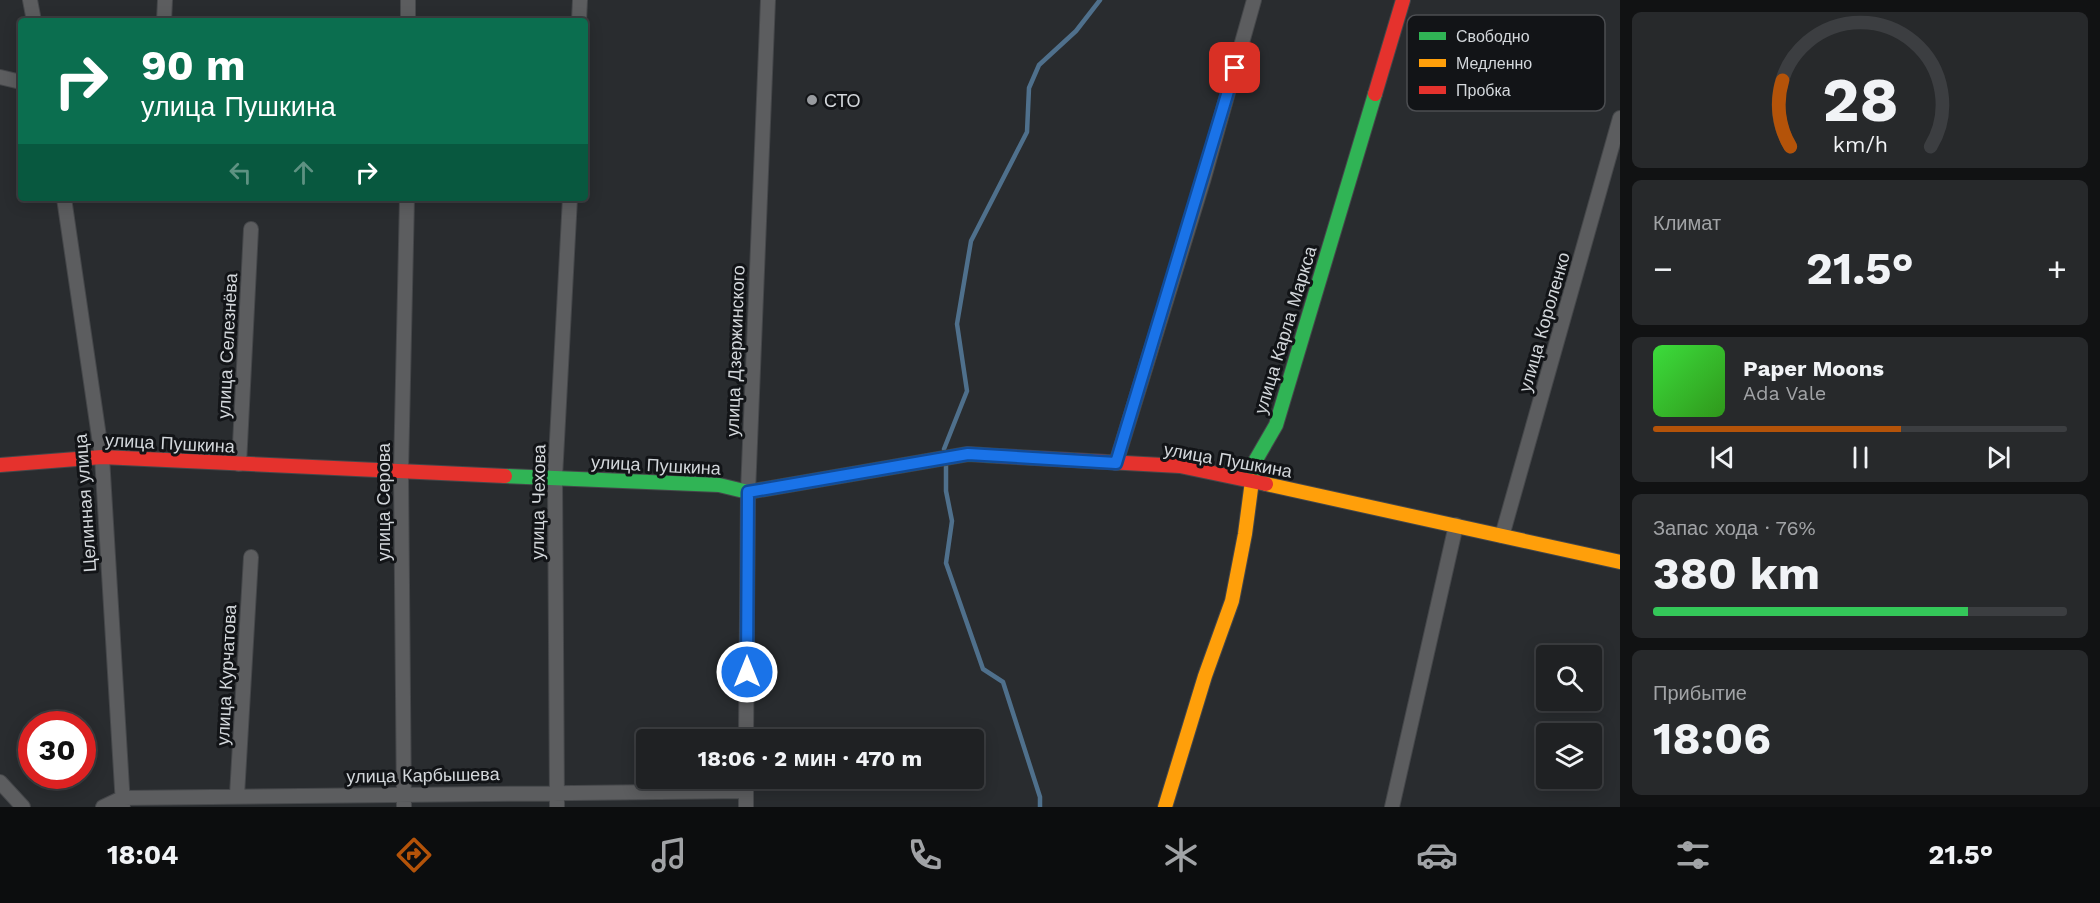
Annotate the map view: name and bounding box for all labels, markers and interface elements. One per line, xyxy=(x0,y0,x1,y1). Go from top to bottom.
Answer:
legend xyxy=(1407,15,1605,111)
text: Свободно xyxy=(1456,27,1530,46)
text: 90 m xyxy=(141,41,245,90)
icon: right xyxy=(42,42,120,120)
pin xyxy=(1209,42,1260,93)
icon: arrive xyxy=(1218,51,1251,84)
text: Медленно xyxy=(1456,54,1532,73)
text: 28 xyxy=(1822,63,1898,136)
text: Пробка xyxy=(1456,81,1511,100)
place label: СТО xyxy=(824,90,861,111)
text: улица Пушкина xyxy=(141,91,336,123)
marker: СТО xyxy=(805,93,819,107)
text: km/h xyxy=(1832,132,1888,157)
icon: left xyxy=(224,156,257,189)
icon: ahead xyxy=(287,156,320,189)
icon: right xyxy=(350,156,383,189)
text: Климат xyxy=(1653,211,1721,235)
text: 21.5° xyxy=(1806,242,1914,295)
street label: улица Карла Маркса xyxy=(1249,243,1321,417)
text: − xyxy=(1653,249,1673,288)
text: + xyxy=(2047,249,2067,288)
street label: улица Короленко xyxy=(1514,250,1574,394)
street label: улица Дзержинского xyxy=(722,265,748,437)
street label: улица Селезнёва xyxy=(213,272,241,419)
text: Paper Moons xyxy=(1743,356,1884,381)
text: Ada Vale xyxy=(1743,381,1826,405)
street label: улица Пушкина xyxy=(105,429,236,457)
street label: Целинная улица xyxy=(70,432,100,573)
street label: улица Пушкина xyxy=(1162,438,1295,482)
icon: previous xyxy=(1706,441,1739,474)
icon: pause xyxy=(1844,441,1877,474)
icon: next xyxy=(1982,441,2015,474)
street label: улица Серова xyxy=(373,442,394,561)
street label: улица Чехова xyxy=(526,443,550,560)
street label: улица Пушкина xyxy=(591,451,722,479)
text: Запас хода · 76% xyxy=(1653,516,1816,540)
text: 380 km xyxy=(1653,547,1820,600)
street label: улица Курчатова xyxy=(212,603,240,746)
position arrow xyxy=(715,640,779,704)
map controls xyxy=(1536,645,1602,789)
button: search xyxy=(1536,645,1602,711)
text: Прибытие xyxy=(1653,681,1747,705)
speed limit sign: 30 xyxy=(18,711,96,789)
text: 18:06 xyxy=(1653,712,1771,765)
button: layers xyxy=(1536,723,1602,789)
text: 18:06 · 2 мин · 470 m xyxy=(698,746,922,771)
street label: улица Карбышева xyxy=(346,763,501,787)
icon: directions xyxy=(393,834,435,876)
icon: music xyxy=(648,834,690,876)
icon: phone xyxy=(904,834,946,876)
icon: climate xyxy=(1160,834,1202,876)
icon: car xyxy=(1416,834,1458,876)
icon: filters xyxy=(1672,834,1714,876)
text: 18:04 xyxy=(107,839,179,871)
text: 21.5° xyxy=(1928,839,1993,871)

